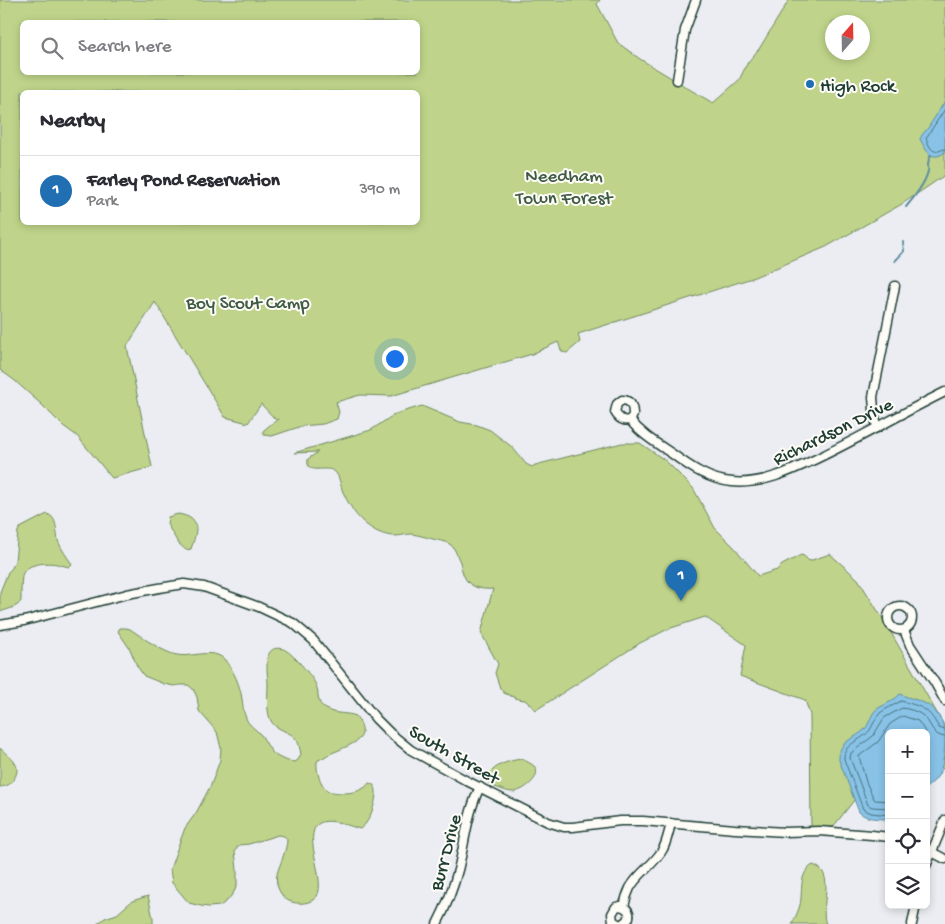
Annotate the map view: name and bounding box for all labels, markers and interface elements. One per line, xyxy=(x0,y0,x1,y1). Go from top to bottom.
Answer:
north arrow xyxy=(825,15,870,60)
search box xyxy=(20,20,420,75)
icon: search xyxy=(38,34,66,62)
text: Search here xyxy=(78,36,172,59)
place label: High Rock xyxy=(820,76,897,99)
marker: High Rock xyxy=(804,78,816,90)
text: Nearby xyxy=(40,110,105,135)
park label: Needham Town Forest xyxy=(515,166,614,211)
text: Farley Pond Reservation xyxy=(87,170,280,193)
text: 1 xyxy=(53,181,59,200)
text: 390 m xyxy=(359,181,400,200)
text: Park xyxy=(87,193,118,212)
park label: Boy Scout Camp xyxy=(185,293,310,316)
your location xyxy=(382,346,408,372)
street label: Richardson Drive xyxy=(770,394,898,472)
pin: 1 xyxy=(665,560,697,601)
street label: South Street xyxy=(404,721,505,792)
map controls xyxy=(885,729,930,909)
button: + xyxy=(885,729,930,774)
button: − xyxy=(885,774,930,819)
street label: Burr Drive xyxy=(426,812,469,895)
button: locate xyxy=(885,819,930,864)
button: layers xyxy=(885,864,930,909)

